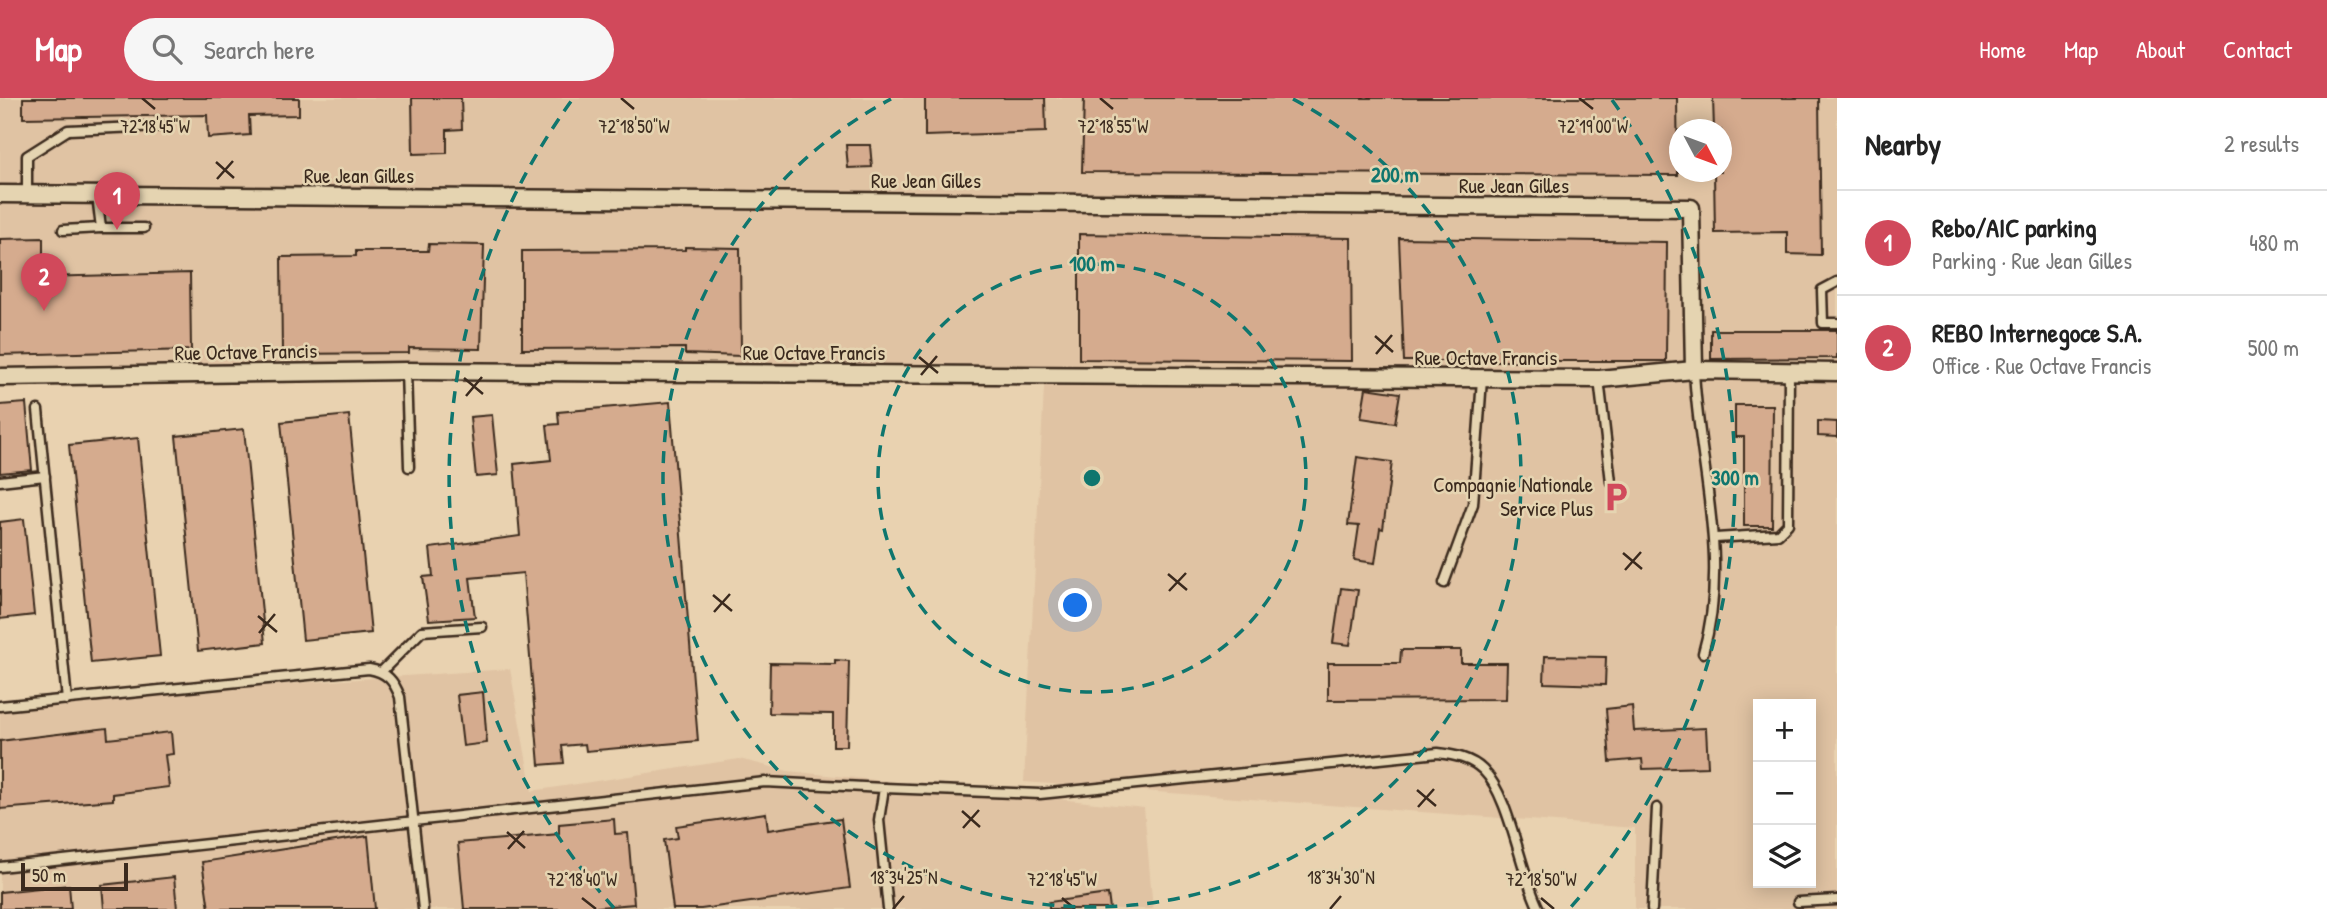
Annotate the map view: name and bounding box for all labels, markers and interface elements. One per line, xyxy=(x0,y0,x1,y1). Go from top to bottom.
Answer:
search box xyxy=(124,18,614,81)
text: Map xyxy=(35,27,82,71)
icon: search xyxy=(148,30,186,68)
text: Search here xyxy=(204,32,315,67)
text: Home xyxy=(1979,33,2026,65)
text: Map xyxy=(2064,33,2098,65)
text: About xyxy=(2136,33,2185,65)
text: Contact xyxy=(2223,33,2292,65)
text: 72°18'45"W xyxy=(120,114,190,139)
text: 72°18'50"W xyxy=(598,114,670,139)
text: 72°18'55"W xyxy=(1078,114,1148,139)
text: 72°19'00"W xyxy=(1558,114,1628,139)
north arrow xyxy=(1669,119,1732,182)
text: Nearby xyxy=(1865,124,1941,164)
text: 2 results xyxy=(2224,128,2299,159)
text: 200 m xyxy=(1371,160,1419,189)
street label: Rue Jean Gilles xyxy=(304,161,414,190)
street label: Rue Jean Gilles xyxy=(871,166,981,195)
street label: Rue Jean Gilles xyxy=(1459,171,1569,200)
pin: 1 xyxy=(94,172,140,230)
text: Rebo/AIC parking xyxy=(1932,210,2097,245)
text: 1 xyxy=(1884,227,1892,258)
text: 480 m xyxy=(2249,227,2299,258)
text: Parking · Rue Jean Gilles xyxy=(1932,245,2132,276)
text: 100 m xyxy=(1069,249,1115,278)
pin: 2 xyxy=(21,253,67,311)
text: REBO Internegoce S.A. xyxy=(1932,315,2142,350)
text: 2 xyxy=(1883,332,1893,363)
text: 500 m xyxy=(2248,332,2299,363)
street label: Rue Octave Francis xyxy=(174,336,318,367)
street label: Rue Octave Francis xyxy=(743,338,885,367)
street label: Rue Octave Francis xyxy=(1415,343,1557,372)
text: Office · Rue Octave Francis xyxy=(1932,350,2151,381)
text: 300 m xyxy=(1711,463,1759,492)
centre of rings xyxy=(1080,466,1104,490)
place label: Compagnie Nationale Service Plus xyxy=(1433,470,1593,523)
parking icon: Compagnie Nationale Service Plus xyxy=(1599,480,1633,514)
your location xyxy=(1058,588,1092,622)
map controls xyxy=(1753,699,1816,888)
button: + xyxy=(1753,699,1816,762)
button: − xyxy=(1753,762,1816,825)
button: layers xyxy=(1753,825,1816,888)
scale bar xyxy=(21,860,128,892)
text: 50 m xyxy=(32,862,66,888)
text: 18°34'25"N xyxy=(870,865,938,890)
text: 18°34'30"N xyxy=(1307,865,1375,890)
text: 72°18'40"W xyxy=(547,867,617,892)
text: 72°18'45"W xyxy=(1027,867,1097,892)
text: 72°18'50"W xyxy=(1505,867,1577,892)

